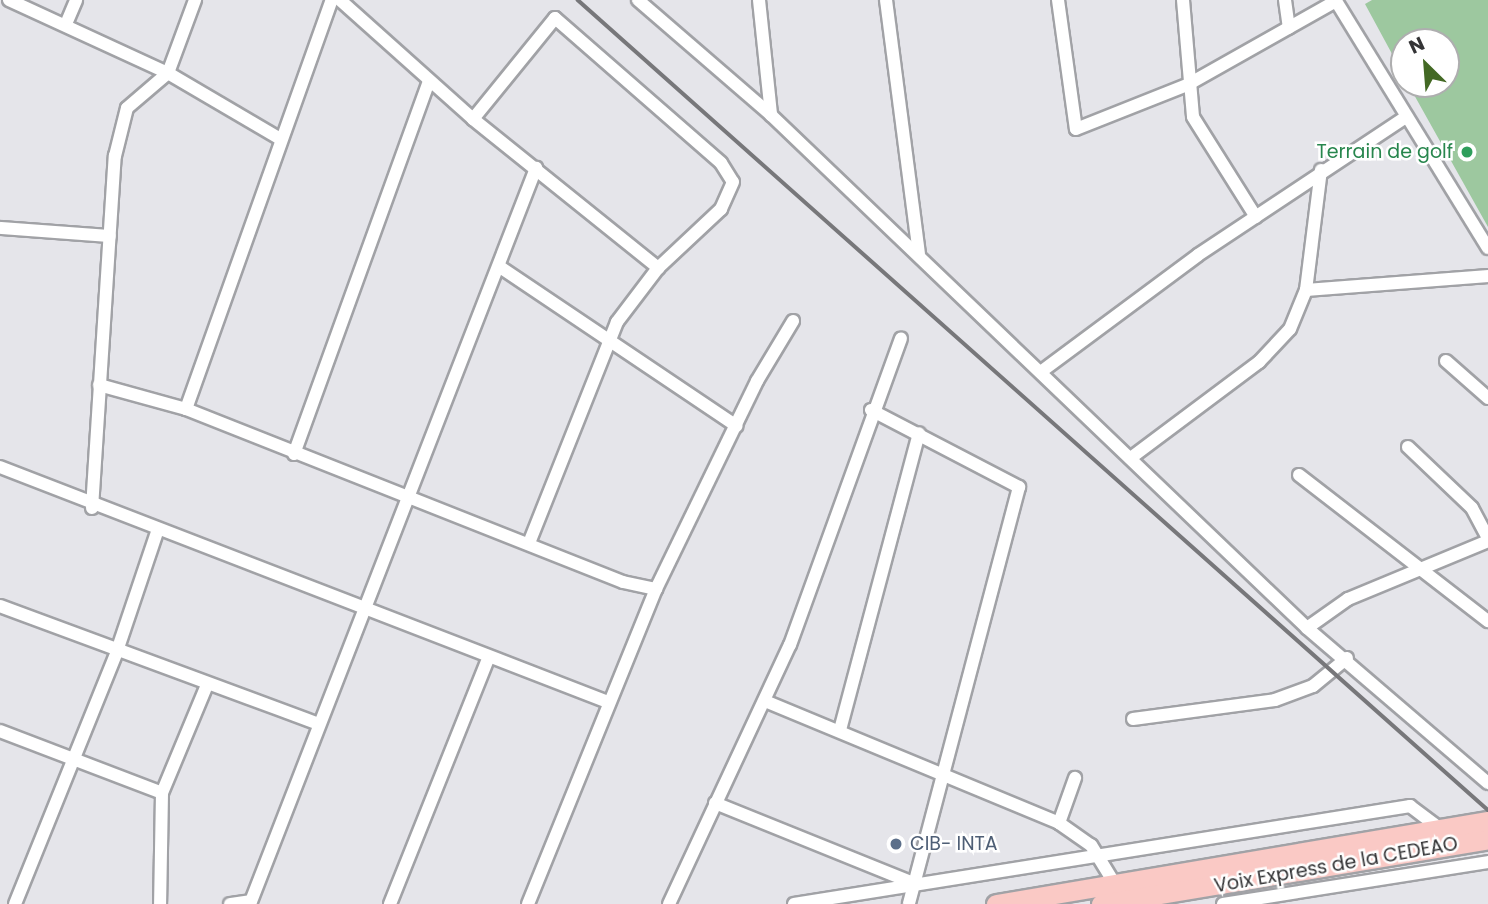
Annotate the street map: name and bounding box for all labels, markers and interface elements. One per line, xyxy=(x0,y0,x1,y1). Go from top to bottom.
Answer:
north arrow xyxy=(1390,28,1460,98)
text: N xyxy=(1405,30,1429,61)
place label: Terrain de golf xyxy=(1316,141,1453,163)
marker: Terrain de golf xyxy=(1459,144,1475,160)
street label: Voix Express de la CEDEAO xyxy=(1212,832,1460,898)
place label: CIB- INTA xyxy=(910,833,998,855)
marker: CIB- INTA xyxy=(888,836,904,852)

